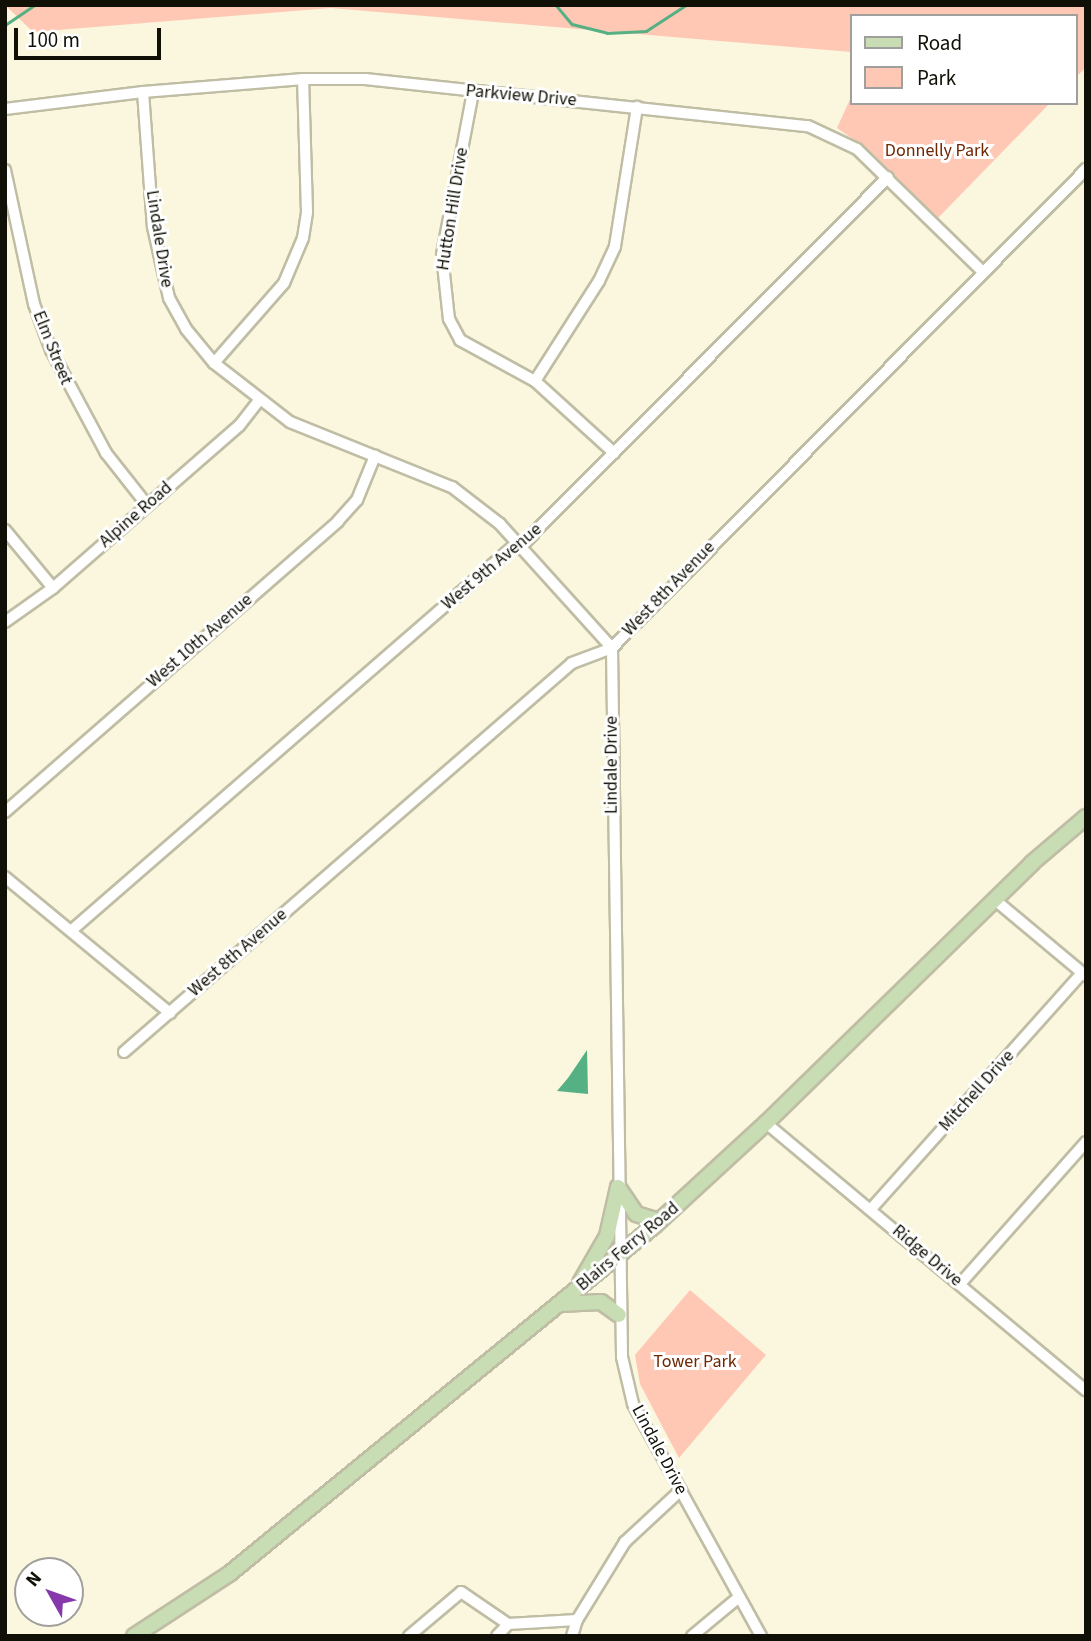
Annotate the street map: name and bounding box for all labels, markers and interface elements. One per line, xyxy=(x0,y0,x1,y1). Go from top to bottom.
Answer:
scale bar xyxy=(18,14,164,58)
legend xyxy=(850,14,1077,105)
text: 100 m xyxy=(27,25,80,55)
text: Road xyxy=(917,28,962,58)
text: Park xyxy=(917,63,956,93)
street label: Parkview Drive xyxy=(465,80,577,112)
park label: Donnelly Park xyxy=(885,140,989,162)
street label: Hutton Hill Drive xyxy=(433,146,473,272)
street label: Lindale Drive xyxy=(141,189,177,289)
street label: Elm Street xyxy=(27,308,77,388)
street label: Alpine Road xyxy=(95,477,177,553)
street label: West 9th Avenue xyxy=(438,519,546,615)
street label: West 8th Avenue xyxy=(618,537,720,641)
street label: West 10th Avenue xyxy=(143,589,257,693)
street label: Lindale Drive xyxy=(601,716,623,814)
street label: West 8th Avenue xyxy=(184,904,292,1002)
street label: Mitchell Drive xyxy=(935,1046,1019,1136)
street label: Blairs Ferry Road xyxy=(572,1198,684,1296)
street label: Ridge Drive xyxy=(887,1220,967,1292)
park label: Tower Park xyxy=(653,1351,737,1373)
street label: Lindale Drive xyxy=(626,1402,692,1498)
north arrow xyxy=(14,1557,84,1627)
text: N xyxy=(20,1566,48,1593)

